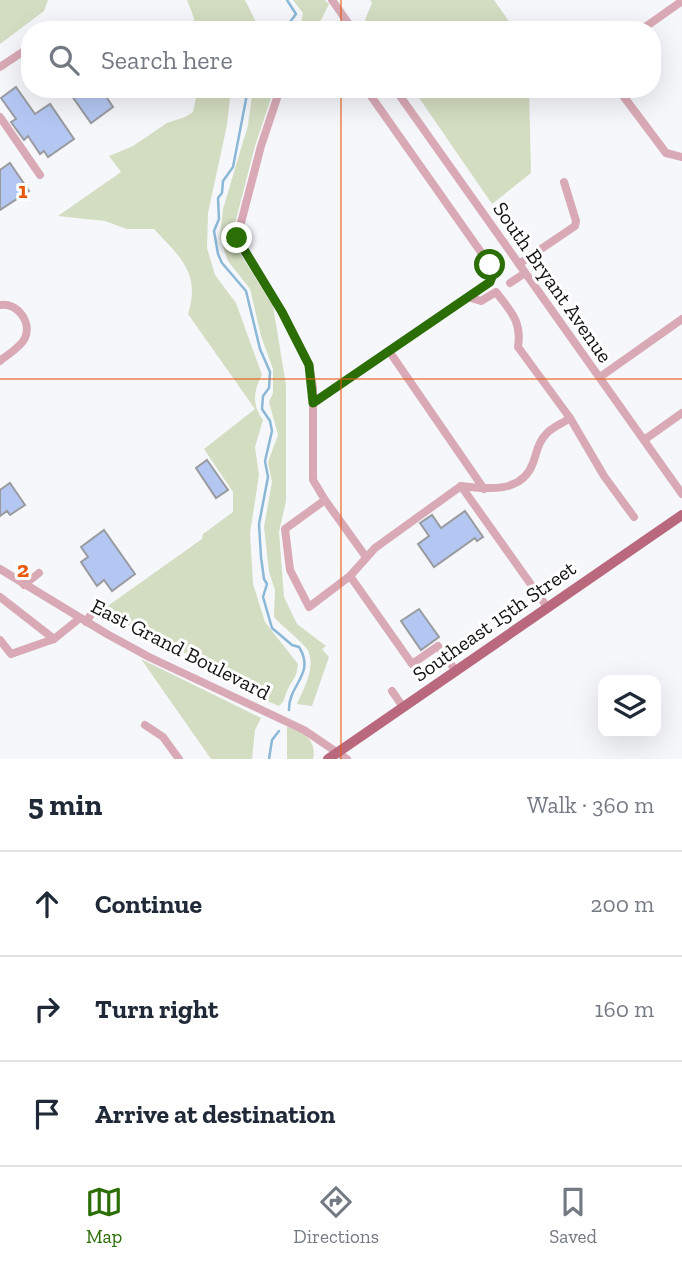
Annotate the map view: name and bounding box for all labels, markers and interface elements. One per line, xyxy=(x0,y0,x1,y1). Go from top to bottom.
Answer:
search box xyxy=(21,21,661,98)
icon: search xyxy=(45,41,83,79)
text: Search here xyxy=(101,44,233,76)
text: 1 xyxy=(18,176,28,204)
street label: South Bryant Avenue xyxy=(488,197,618,367)
route end xyxy=(221,222,252,253)
route start xyxy=(474,249,505,280)
text: 2 xyxy=(17,555,29,583)
street label: Southeast 15th Street xyxy=(408,555,581,687)
street label: East Grand Boulevard xyxy=(87,593,275,705)
map controls xyxy=(598,675,661,738)
button: layers xyxy=(598,675,661,738)
text: 5 min xyxy=(28,787,102,823)
text: Walk · 360 m xyxy=(527,791,654,819)
icon: ahead xyxy=(28,885,66,923)
text: Continue xyxy=(95,888,202,920)
text: 200 m xyxy=(591,890,654,918)
icon: right xyxy=(28,990,66,1028)
text: Turn right xyxy=(95,993,218,1025)
text: 160 m xyxy=(595,995,654,1023)
icon: arrive xyxy=(28,1095,66,1133)
text: Arrive at destination xyxy=(95,1098,335,1130)
tab: Map xyxy=(85,1183,123,1248)
tab: Directions xyxy=(293,1183,379,1248)
tab: Saved xyxy=(549,1183,597,1248)

